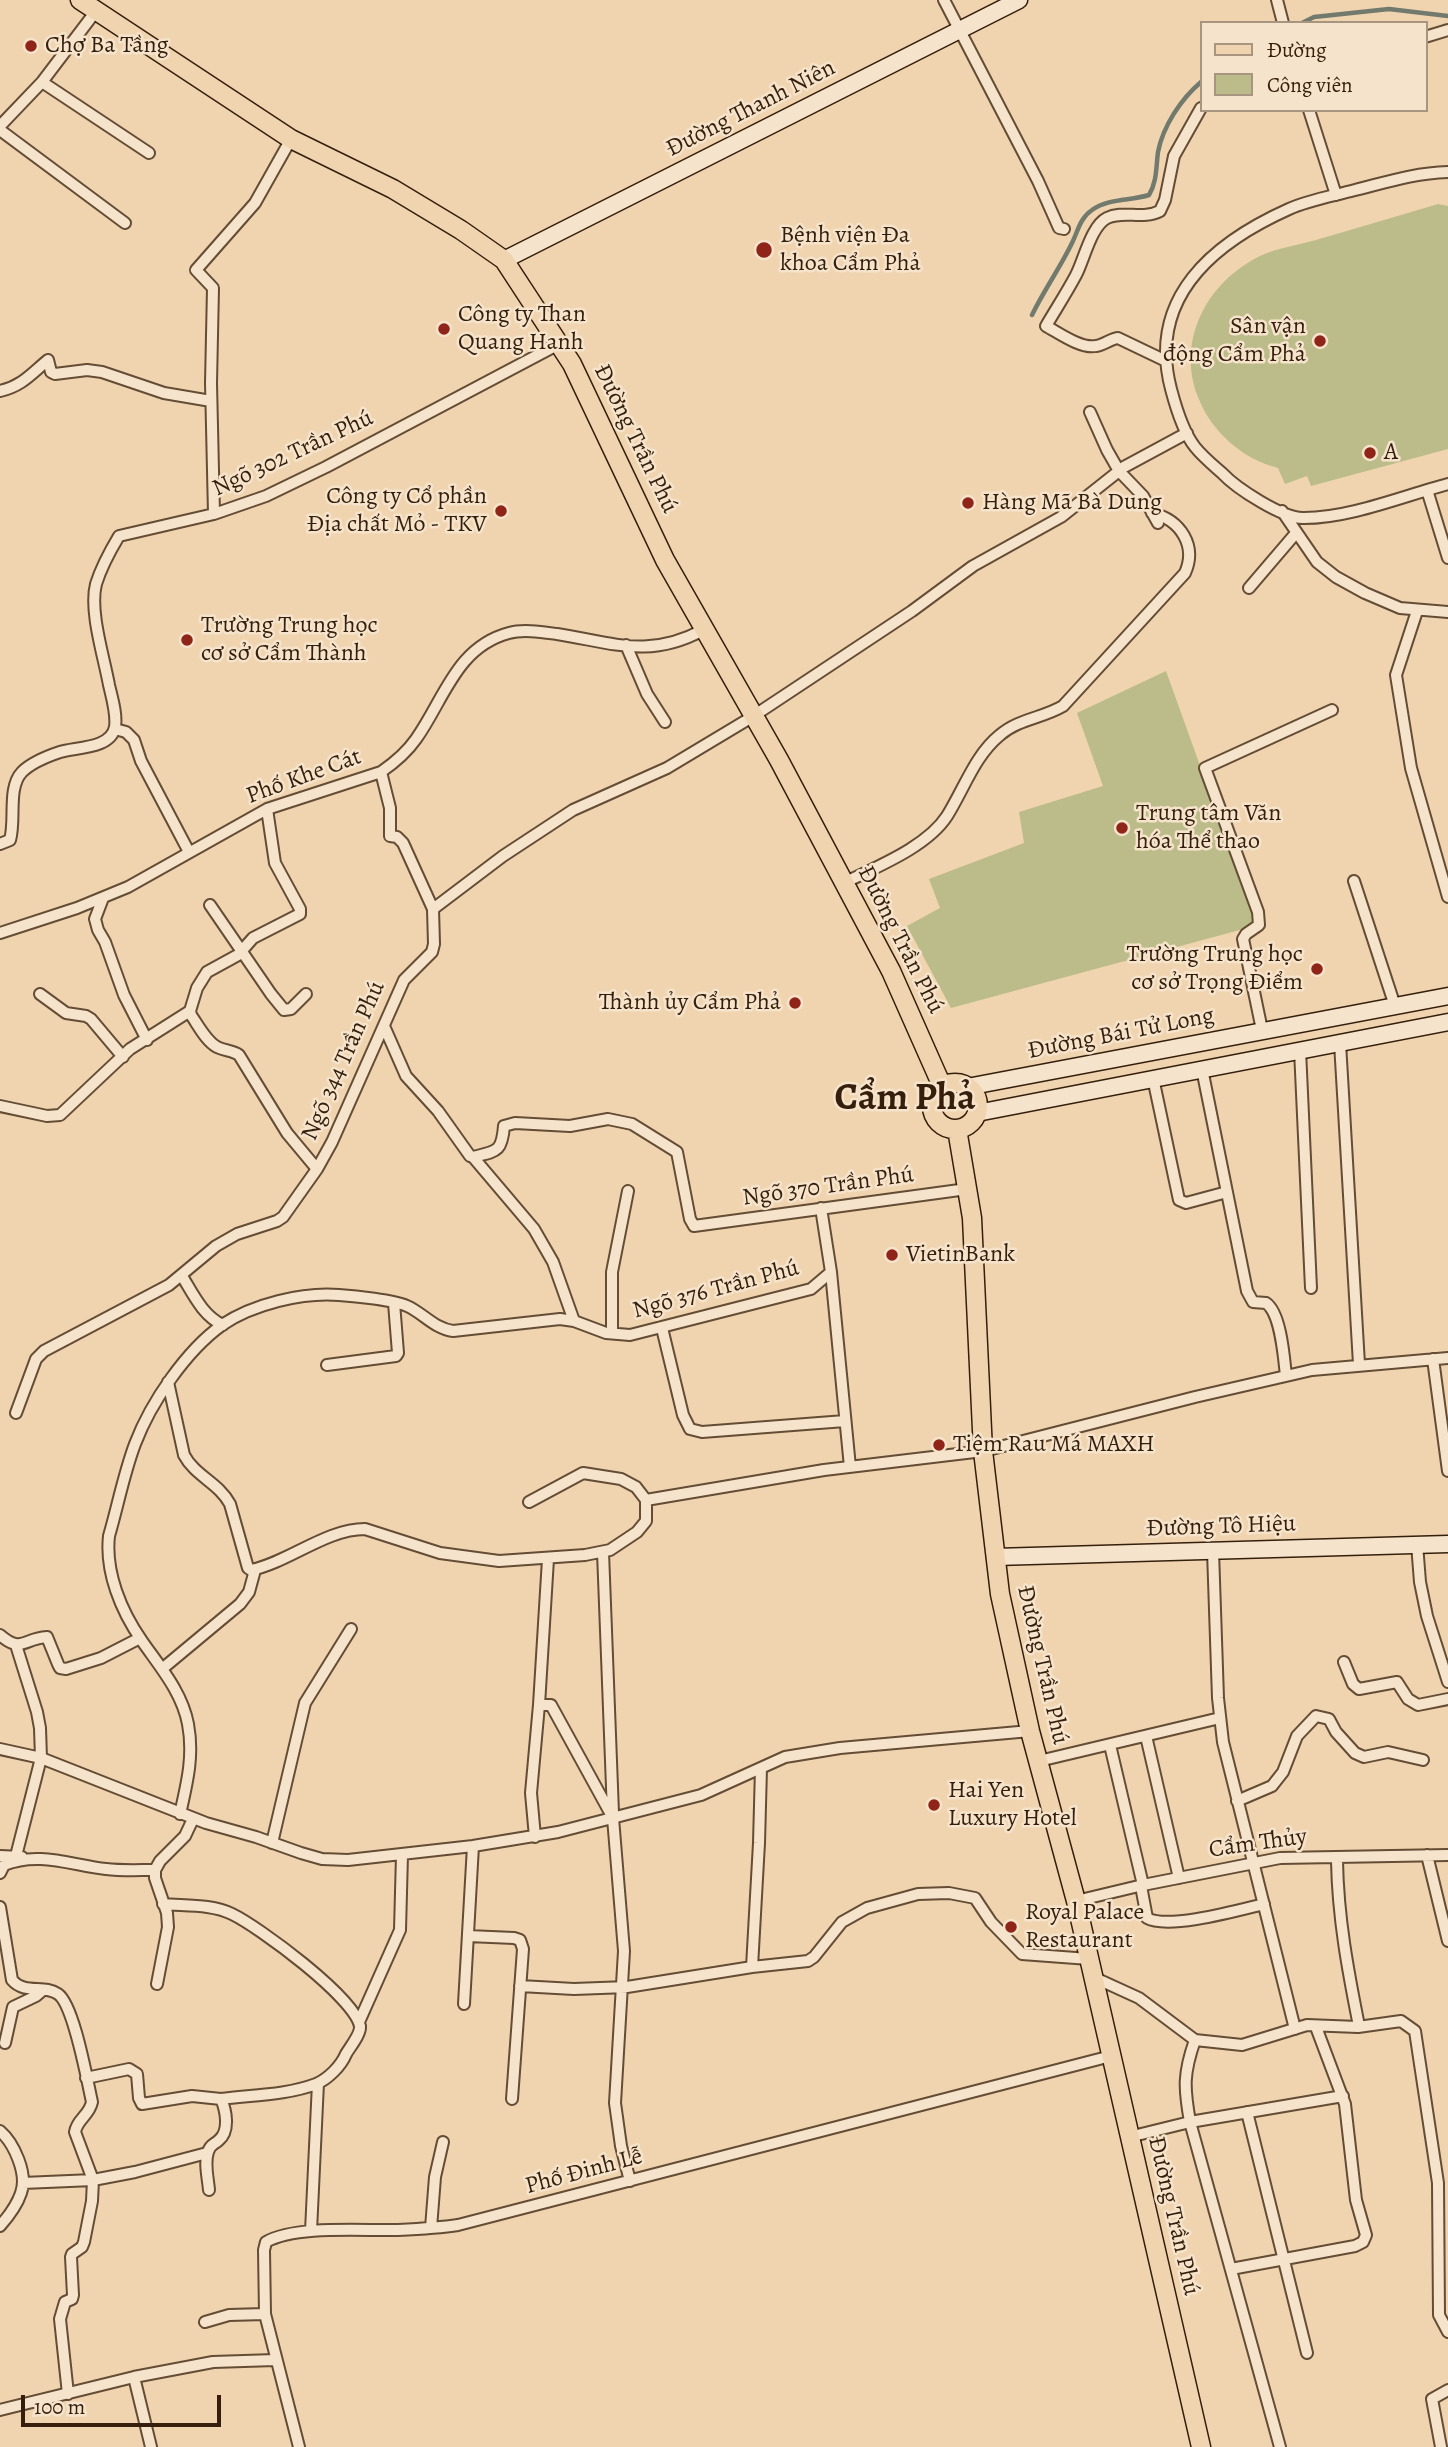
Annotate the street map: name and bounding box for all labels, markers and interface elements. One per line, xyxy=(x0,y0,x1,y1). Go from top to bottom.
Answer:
legend xyxy=(1200,21,1427,112)
place label: Chợ Ba Tầng xyxy=(45,32,169,60)
text: Đường xyxy=(1267,36,1326,64)
marker: Chợ Ba Tầng xyxy=(23,38,39,54)
street label: Đường Thanh Niên xyxy=(662,54,840,164)
text: Công viên xyxy=(1267,71,1353,99)
place label: Bệnh viện Đa khoa Cẩm Phả xyxy=(780,222,921,278)
marker: Bệnh viện Đa khoa Cẩm Phả xyxy=(754,240,774,260)
place label: Công ty Than Quang Hanh xyxy=(458,301,586,357)
place label: Sân vận động Cẩm Phả xyxy=(1163,313,1306,369)
marker: Công ty Than Quang Hanh xyxy=(436,321,452,337)
marker: Sân vận động Cẩm Phả xyxy=(1312,333,1328,349)
street label: Đường Trần Phú xyxy=(587,360,683,518)
street label: Ngõ 302 Trần Phú xyxy=(208,404,378,504)
place label: A xyxy=(1384,439,1398,467)
marker: A xyxy=(1362,445,1378,461)
place label: Công ty Cổ phần Địa chất Mỏ - TKV xyxy=(307,483,487,539)
place label: Hàng Mã Bà Dung xyxy=(982,489,1162,517)
marker: Hàng Mã Bà Dung xyxy=(960,495,976,511)
marker: Công ty Cổ phần Địa chất Mỏ - TKV xyxy=(493,503,509,519)
place label: Trường Trung học cơ sở Cẩm Thành xyxy=(201,612,378,668)
marker: Trường Trung học cơ sở Cẩm Thành xyxy=(179,632,195,648)
street label: Phố Khe Cát xyxy=(243,743,365,811)
place label: Trung tâm Văn hóa Thể thao xyxy=(1136,800,1281,856)
marker: Trung tâm Văn hóa Thể thao xyxy=(1114,820,1130,836)
street label: Đường Trần Phú xyxy=(850,861,950,1019)
place label: Trường Trung học cơ sở Trọng Điểm xyxy=(1126,941,1303,997)
marker: Trường Trung học cơ sở Trọng Điểm xyxy=(1309,961,1325,977)
street label: Ngõ 344 Trần Phú xyxy=(296,977,392,1145)
place label: Thành ủy Cẩm Phả xyxy=(599,989,781,1017)
marker: Thành ủy Cẩm Phả xyxy=(787,995,803,1011)
street label: Đường Bái Tử Long xyxy=(1025,1002,1217,1066)
district label: Cẩm Phả xyxy=(835,1077,975,1123)
street label: Ngõ 370 Trần Phú xyxy=(741,1161,915,1213)
place label: VietinBank xyxy=(906,1241,1015,1269)
marker: VietinBank xyxy=(884,1247,900,1263)
street label: Ngõ 376 Trần Phú xyxy=(630,1254,802,1326)
place label: Tiệm Rau Má MAXH xyxy=(953,1431,1155,1459)
marker: Tiệm Rau Má MAXH xyxy=(931,1437,947,1453)
street label: Đường Tô Hiệu xyxy=(1146,1510,1296,1544)
street label: Đường Trần Phú xyxy=(1010,1583,1074,1747)
place label: Hai Yen Luxury Hotel xyxy=(948,1777,1077,1833)
marker: Hai Yen Luxury Hotel xyxy=(926,1797,942,1813)
street label: Cẩm Thủy xyxy=(1207,1823,1309,1865)
place label: Royal Palace Restaurant xyxy=(1025,1899,1144,1955)
marker: Royal Palace Restaurant xyxy=(1003,1919,1019,1935)
street label: Đường Trần Phú xyxy=(1141,2134,1205,2298)
street label: Phố Đinh Lễ xyxy=(522,2143,646,2201)
scale bar xyxy=(24,2380,224,2424)
text: 100 m xyxy=(34,2393,85,2421)

